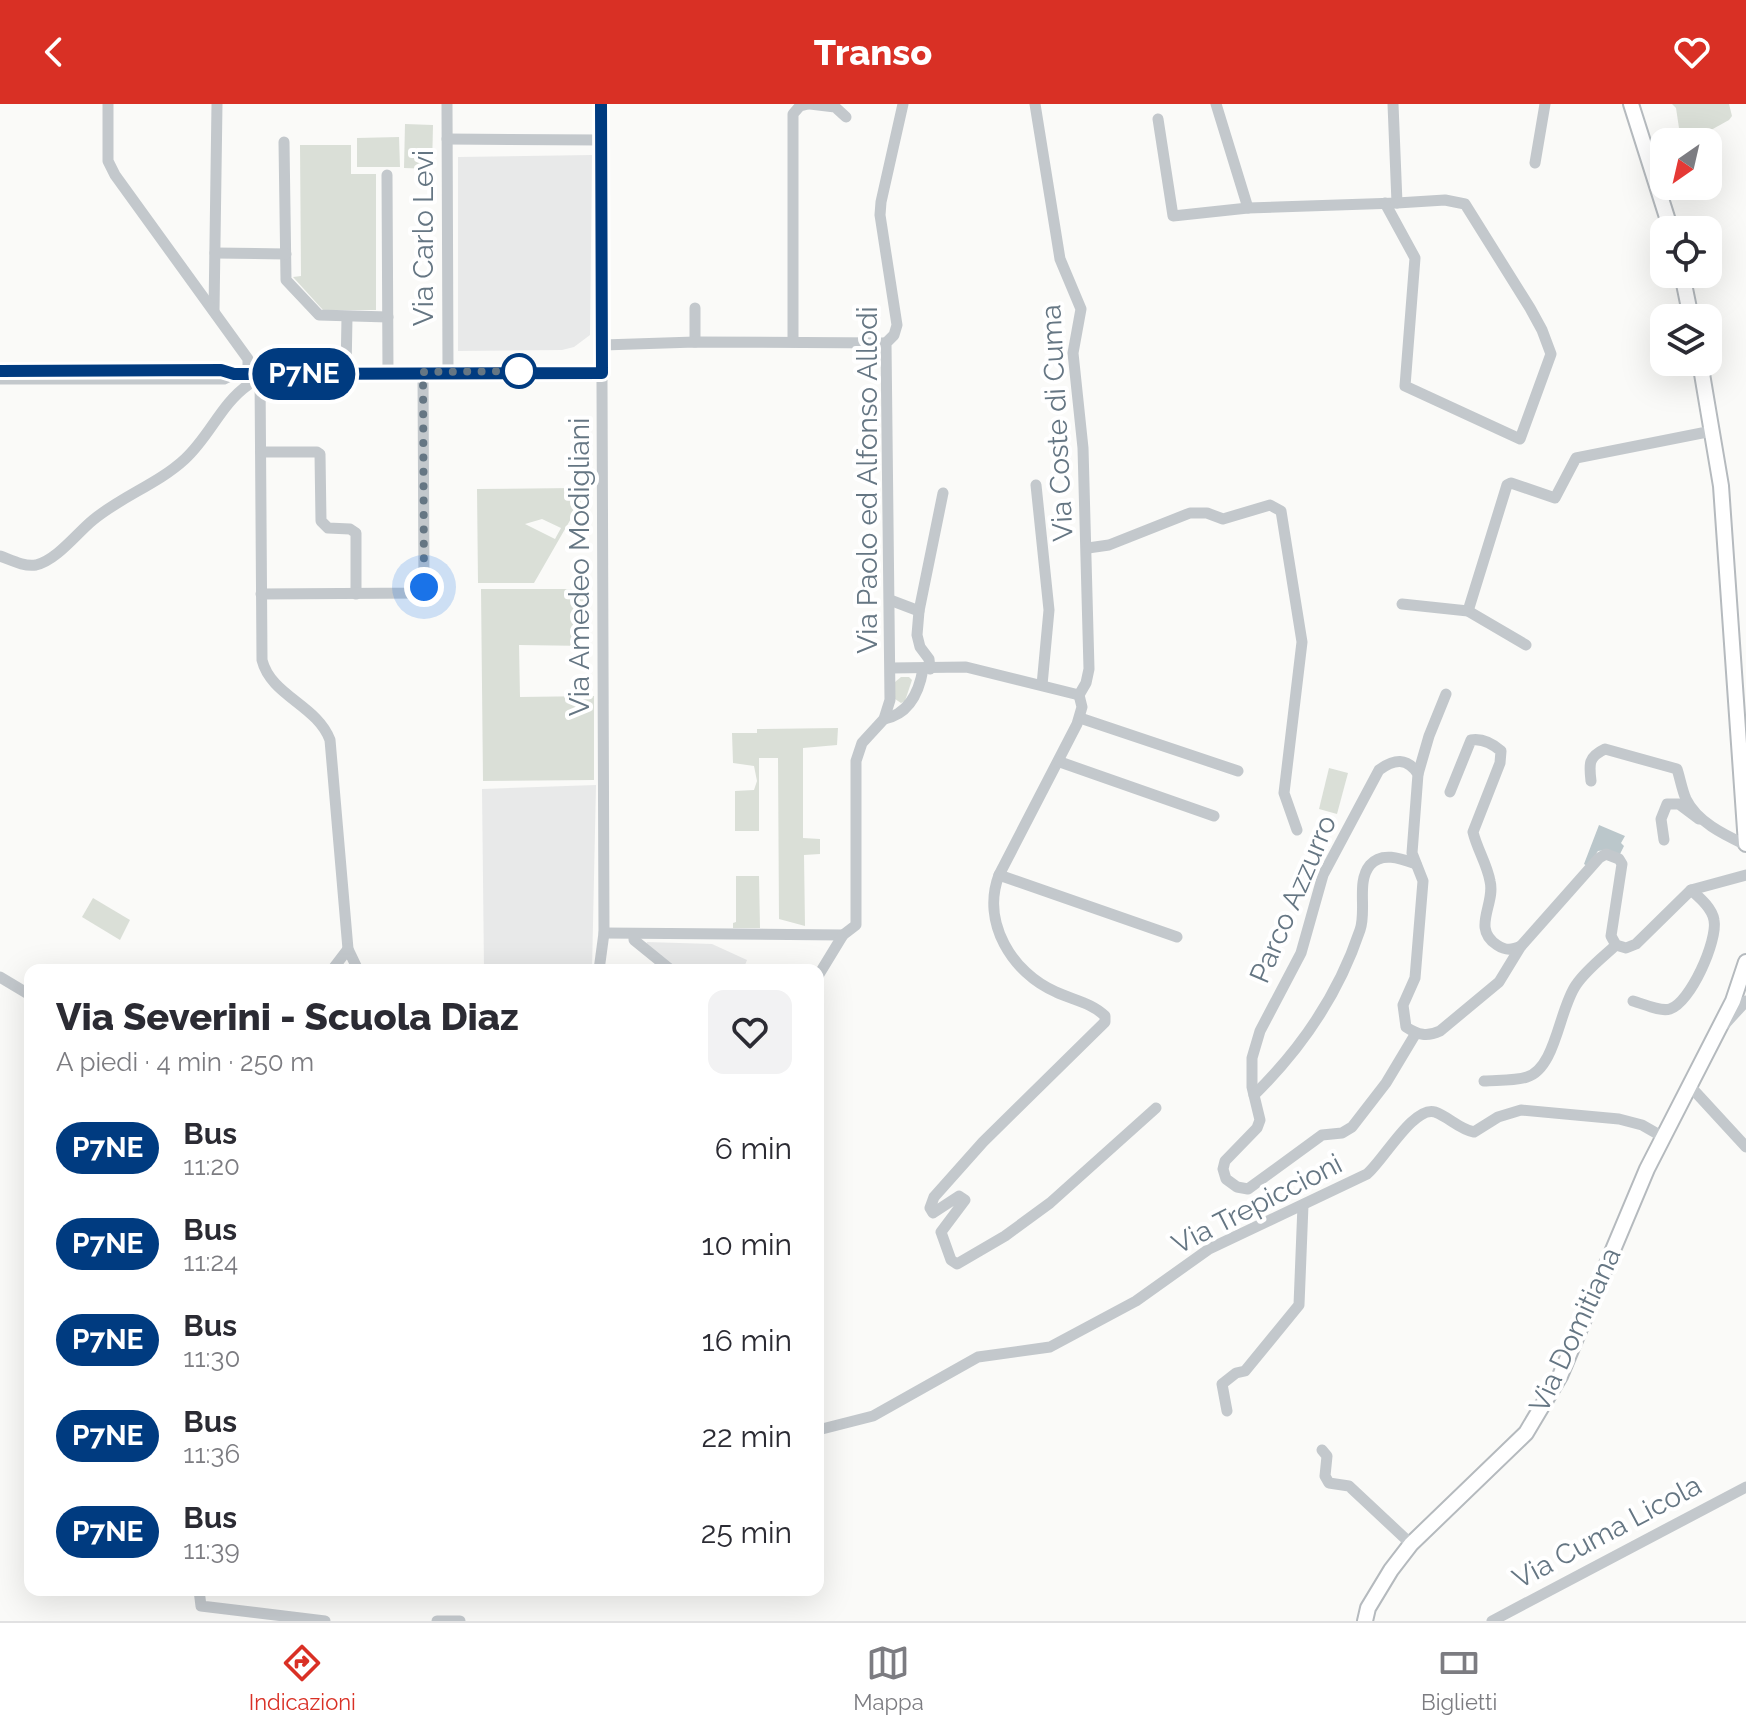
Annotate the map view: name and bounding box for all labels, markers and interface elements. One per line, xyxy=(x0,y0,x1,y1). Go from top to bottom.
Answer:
icon: back xyxy=(32,30,76,74)
icon: heart xyxy=(1670,30,1714,74)
text: Transo xyxy=(814,31,932,73)
north arrow xyxy=(1650,128,1722,200)
map controls xyxy=(1650,128,1722,376)
street label: Via Carlo Levi xyxy=(407,150,440,326)
button: locate xyxy=(1650,216,1722,288)
street label: Via Coste di Cuma xyxy=(1034,304,1080,542)
button: layers xyxy=(1650,304,1722,376)
street label: Via Paolo ed Alfonso Allodi xyxy=(851,306,884,654)
line badge: P7NE xyxy=(248,348,360,400)
unlabelled marker xyxy=(502,354,536,388)
text: P7NE xyxy=(268,357,340,390)
street label: Via Amedeo Modigliani xyxy=(563,418,596,716)
your location xyxy=(404,567,444,607)
street label: Parco Azzurro xyxy=(1243,810,1343,988)
button: heart xyxy=(708,990,792,1074)
text: Via Severini - Scuola Diaz xyxy=(56,994,519,1039)
text: A piedi · 4 min · 250 m xyxy=(56,1047,314,1077)
text: Bus xyxy=(183,1116,237,1151)
text: P7NE xyxy=(72,1131,143,1164)
text: 6 min xyxy=(715,1131,792,1166)
street label: Via Trepiccioni xyxy=(1167,1147,1347,1261)
text: 11:20 xyxy=(183,1151,240,1181)
text: Bus xyxy=(183,1212,237,1247)
text: P7NE xyxy=(72,1227,143,1260)
text: 10 min xyxy=(702,1227,792,1262)
street label: Via Domitiana xyxy=(1522,1242,1628,1418)
text: 11:24 xyxy=(183,1247,238,1277)
text: Bus xyxy=(183,1308,237,1343)
text: P7NE xyxy=(72,1323,143,1356)
text: 16 min xyxy=(702,1323,792,1358)
text: 11:30 xyxy=(183,1343,240,1373)
text: Bus xyxy=(183,1404,237,1439)
text: P7NE xyxy=(72,1419,143,1452)
text: 22 min xyxy=(701,1419,792,1454)
text: 11:36 xyxy=(183,1439,240,1469)
street label: Via Cuma Licola xyxy=(1507,1468,1707,1596)
text: Bus xyxy=(183,1500,237,1535)
text: P7NE xyxy=(72,1515,143,1548)
text: 25 min xyxy=(701,1515,792,1550)
text: 11:39 xyxy=(183,1535,240,1565)
tab: Indicazioni xyxy=(249,1641,356,1715)
tab: Mappa xyxy=(853,1641,924,1715)
tab: Biglietti xyxy=(1421,1641,1497,1715)

